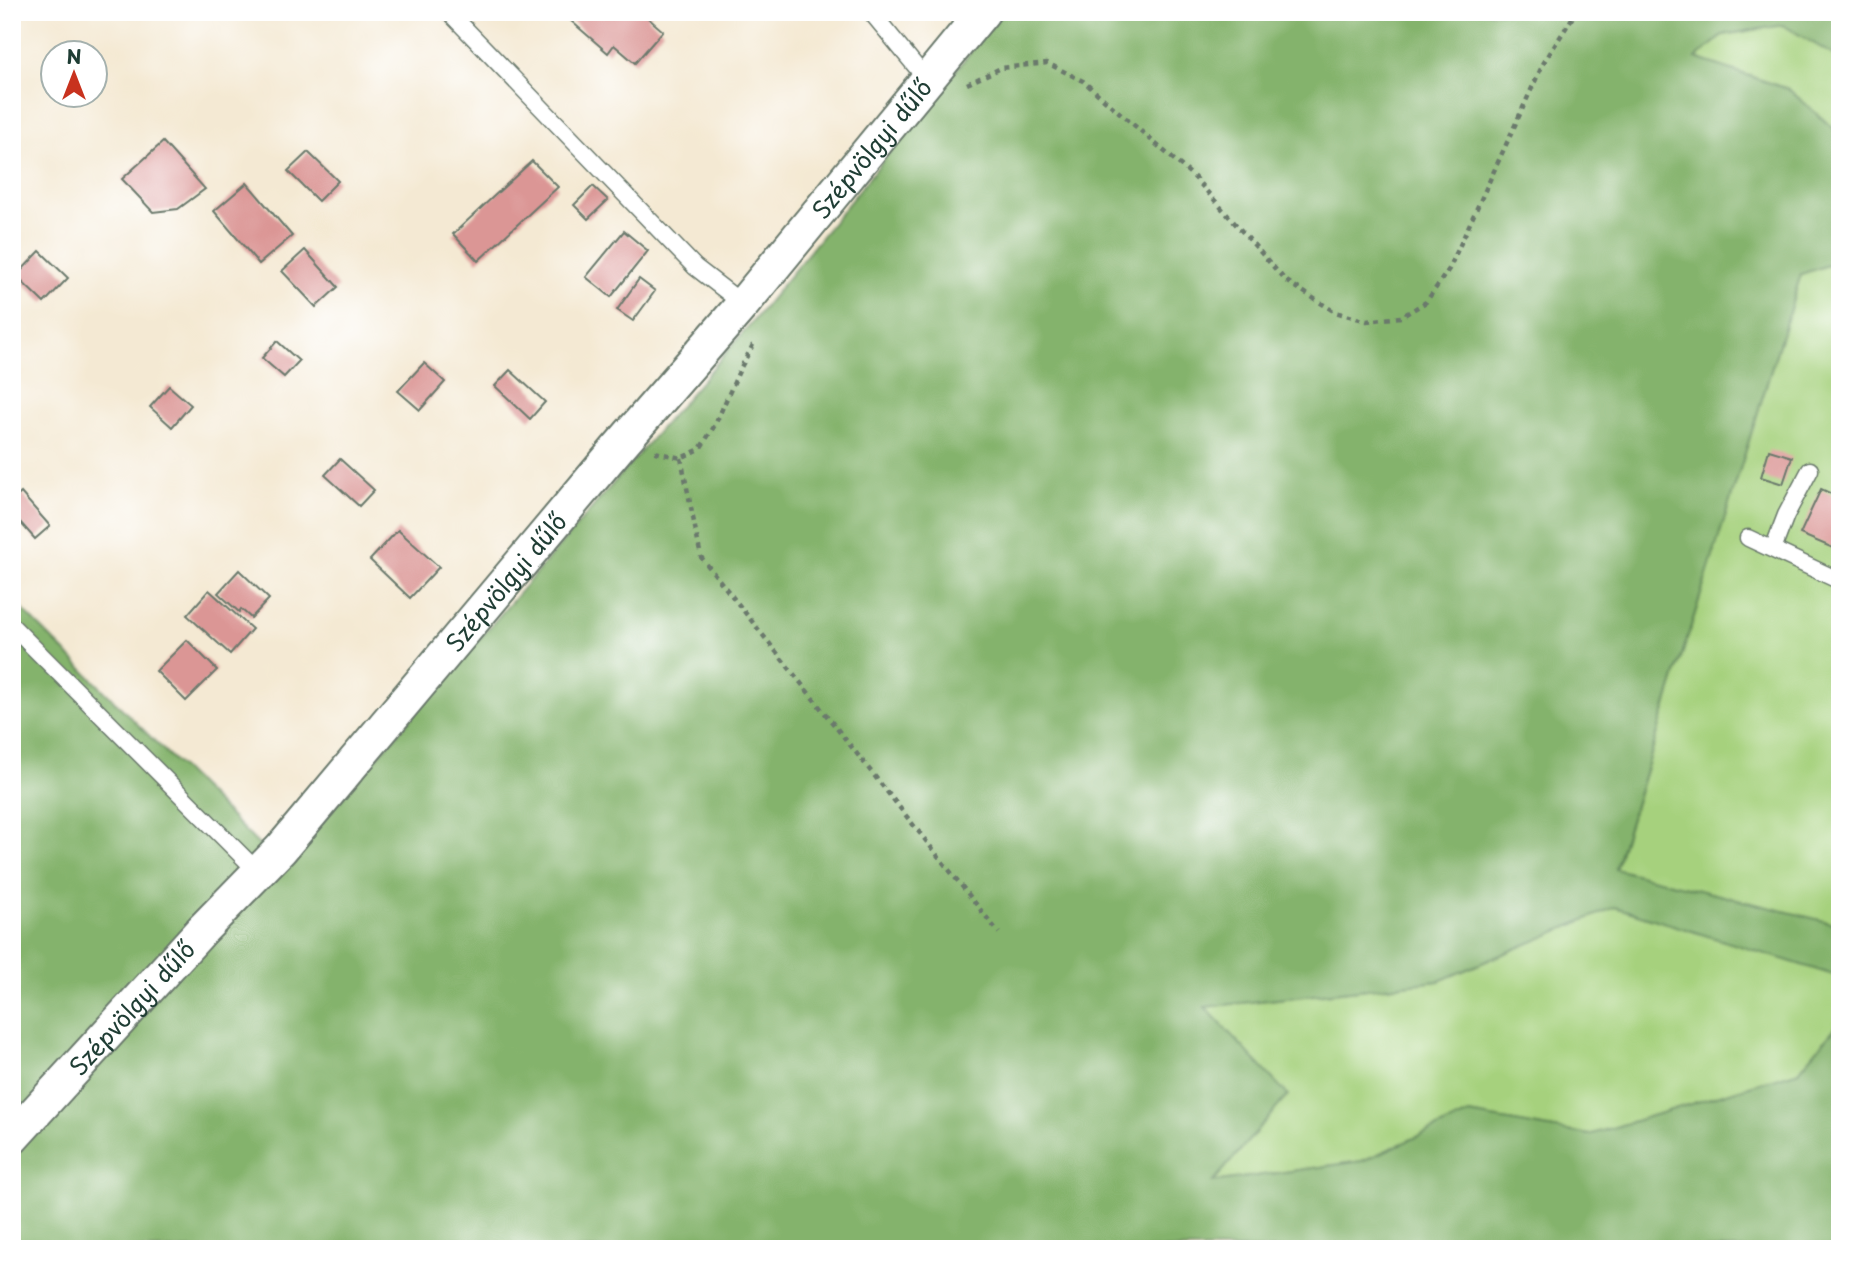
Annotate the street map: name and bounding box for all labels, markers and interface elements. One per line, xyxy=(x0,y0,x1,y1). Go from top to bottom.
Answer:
north arrow xyxy=(38,38,108,108)
text: N xyxy=(66,42,82,70)
street label: Szépvölgyi dűlő xyxy=(803,70,940,226)
street label: Szépvölgyi dűlő xyxy=(436,504,575,659)
street label: Szépvölgyi dűlő xyxy=(60,932,203,1083)

